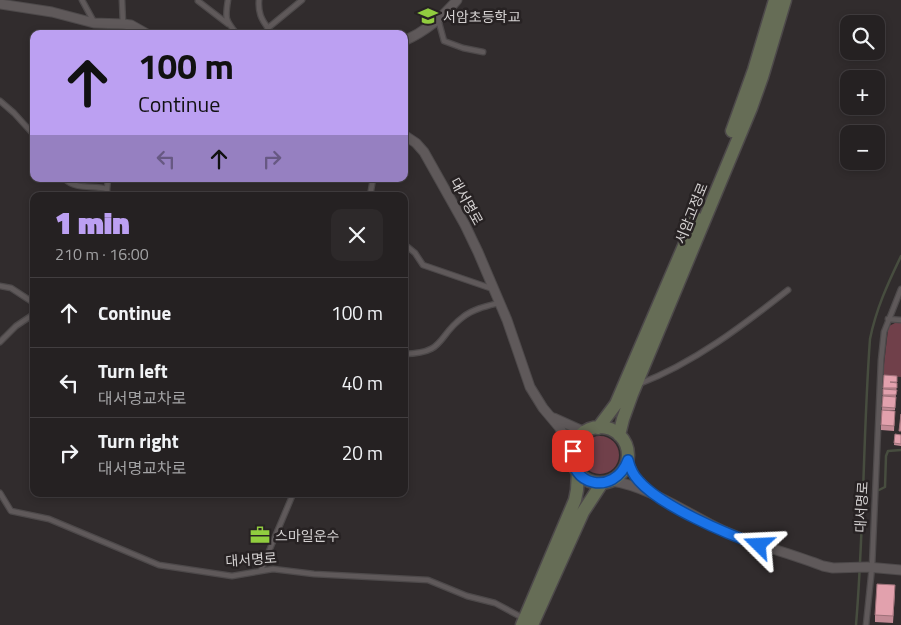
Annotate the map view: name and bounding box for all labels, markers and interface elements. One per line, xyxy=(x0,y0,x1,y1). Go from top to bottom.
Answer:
school or university icon: 서암초등학교 xyxy=(417,5,439,27)
place label: 서암초등학교 xyxy=(443,6,520,27)
map controls xyxy=(840,15,885,170)
button: search xyxy=(840,15,885,60)
text: 100 m xyxy=(138,39,234,93)
icon: ahead xyxy=(55,50,120,115)
button: + xyxy=(840,70,885,115)
text: Continue xyxy=(138,87,220,121)
button: − xyxy=(840,125,885,170)
icon: left xyxy=(152,145,180,173)
icon: ahead xyxy=(205,145,233,173)
icon: right xyxy=(258,145,286,173)
street label: 대서명로 xyxy=(445,173,489,229)
street label: 서암고정로 xyxy=(669,179,713,247)
text: 1 min xyxy=(55,200,130,246)
button: close xyxy=(331,209,383,261)
text: 210 m · 16:00 xyxy=(55,242,149,266)
text: Continue xyxy=(98,298,171,327)
text: 100 m xyxy=(331,298,383,327)
icon: ahead xyxy=(55,299,83,327)
text: Turn left xyxy=(98,356,168,385)
text: 40 m xyxy=(342,368,383,397)
icon: left xyxy=(55,369,83,397)
text: 대서명교차로 xyxy=(98,386,186,410)
text: Turn right xyxy=(98,426,179,455)
pin xyxy=(552,430,594,472)
icon: arrive xyxy=(559,437,587,465)
text: 20 m xyxy=(342,438,383,467)
icon: right xyxy=(55,439,83,467)
text: 대서명교차로 xyxy=(98,456,186,480)
street label: 대서명로 xyxy=(849,481,873,533)
position arrow xyxy=(732,518,784,570)
office icon: 스마일운수 xyxy=(249,524,271,546)
place label: 스마일운수 xyxy=(275,525,340,546)
street label: 대서명로 xyxy=(225,547,278,571)

